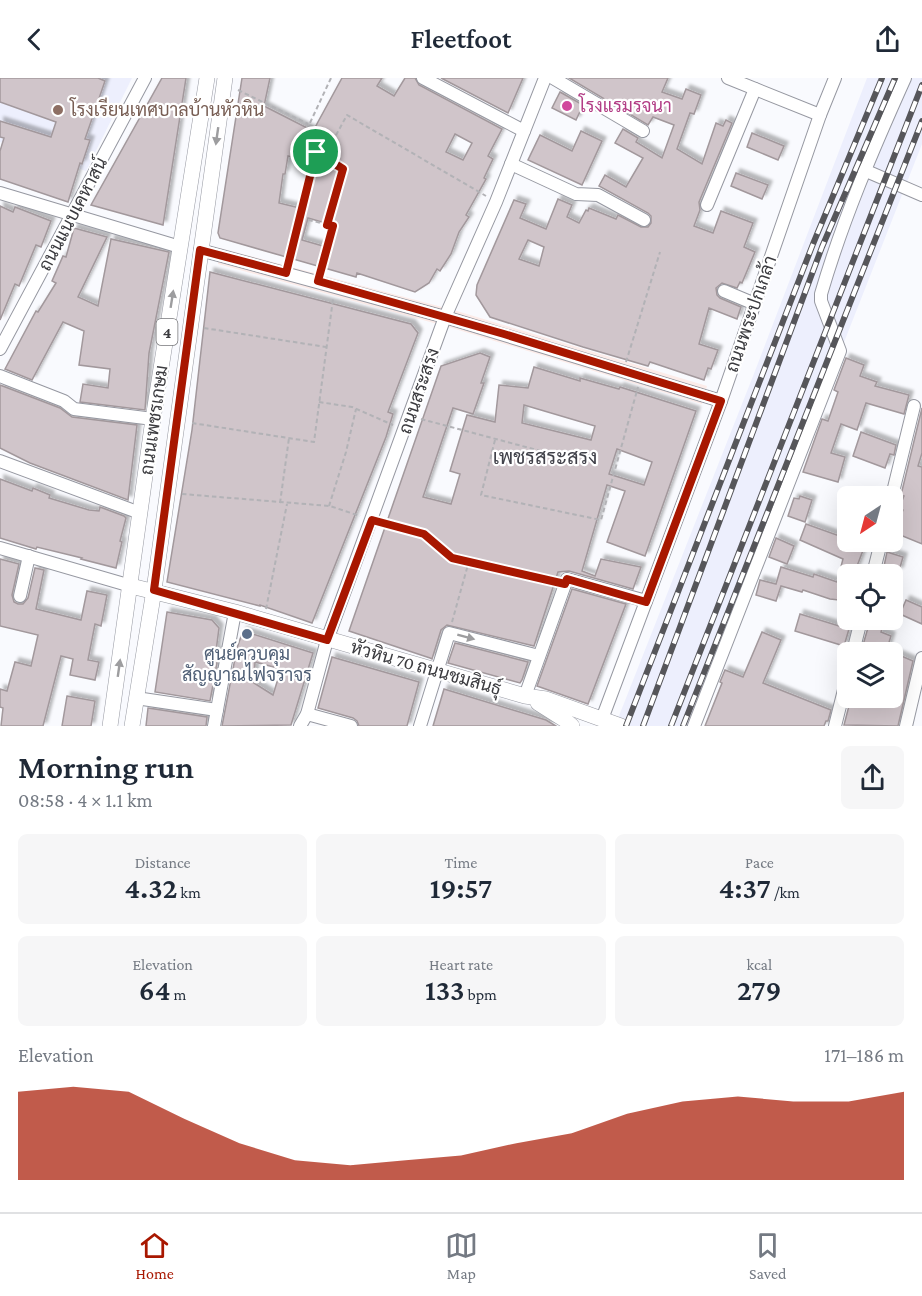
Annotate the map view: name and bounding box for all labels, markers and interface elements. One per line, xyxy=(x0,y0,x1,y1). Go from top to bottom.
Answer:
icon: back xyxy=(18,23,51,56)
icon: share xyxy=(871,23,904,56)
text: Fleetfoot xyxy=(411,24,511,54)
place label: โรงแรมรจนา xyxy=(578,93,672,116)
place label: โรงเรียนเทศบาลบ้านหัวหิน xyxy=(69,97,264,120)
marker: โรงแรมรจนา xyxy=(560,99,574,113)
marker: โรงเรียนเทศบาลบ้านหัวหิน xyxy=(51,103,65,117)
one-way arrow xyxy=(212,126,221,145)
pin xyxy=(290,126,341,177)
icon: arrive xyxy=(299,135,332,168)
street label: ถนนแนบเคหาสน์ xyxy=(32,153,111,274)
street label: ถนนพระปกเกล้า xyxy=(720,252,780,375)
one-way arrow xyxy=(168,289,177,308)
road number: 4 xyxy=(156,319,178,345)
street label: ถนนสระสรง xyxy=(395,345,443,437)
street label: ถนนเพชรเกษม xyxy=(136,364,172,476)
district label: เพชรสระสรง xyxy=(493,446,597,468)
north arrow xyxy=(837,486,903,552)
map controls xyxy=(837,486,903,708)
button: locate xyxy=(837,564,903,630)
marker: ศูนย์ควบคุม สัญญาณไฟจราจร xyxy=(240,627,254,641)
one-way arrow xyxy=(457,633,475,642)
street label: หัวหิน 70 ถนนชมสินธุ์ xyxy=(348,634,505,701)
place label: ศูนย์ควบคุม สัญญาณไฟจราจร xyxy=(182,641,312,686)
button: layers xyxy=(837,642,903,708)
one-way arrow xyxy=(114,659,123,678)
button: share xyxy=(841,746,904,809)
text: Morning run xyxy=(18,748,194,785)
text: 08:58 · 4 × 1.1 km xyxy=(18,789,153,811)
text: Distance xyxy=(135,854,191,871)
text: Time xyxy=(445,854,477,871)
text: Pace xyxy=(745,854,774,871)
text: 4.32 xyxy=(125,871,177,904)
text: 19:57 xyxy=(430,871,492,904)
text: 4:37 xyxy=(719,871,771,904)
text: km xyxy=(177,884,201,901)
text: /km xyxy=(771,884,800,901)
text: Elevation xyxy=(132,956,193,973)
text: Heart rate xyxy=(429,956,493,973)
text: kcal xyxy=(746,956,772,973)
text: 64 xyxy=(139,973,171,1006)
text: 133 xyxy=(425,973,464,1006)
text: 279 xyxy=(737,973,782,1006)
text: m xyxy=(171,986,186,1003)
text: bpm xyxy=(464,986,497,1003)
text: Elevation xyxy=(18,1044,94,1066)
text: 171–186 m xyxy=(824,1044,904,1066)
tab: Home xyxy=(136,1229,174,1282)
tab: Map xyxy=(445,1229,478,1282)
tab: Saved xyxy=(749,1229,786,1282)

